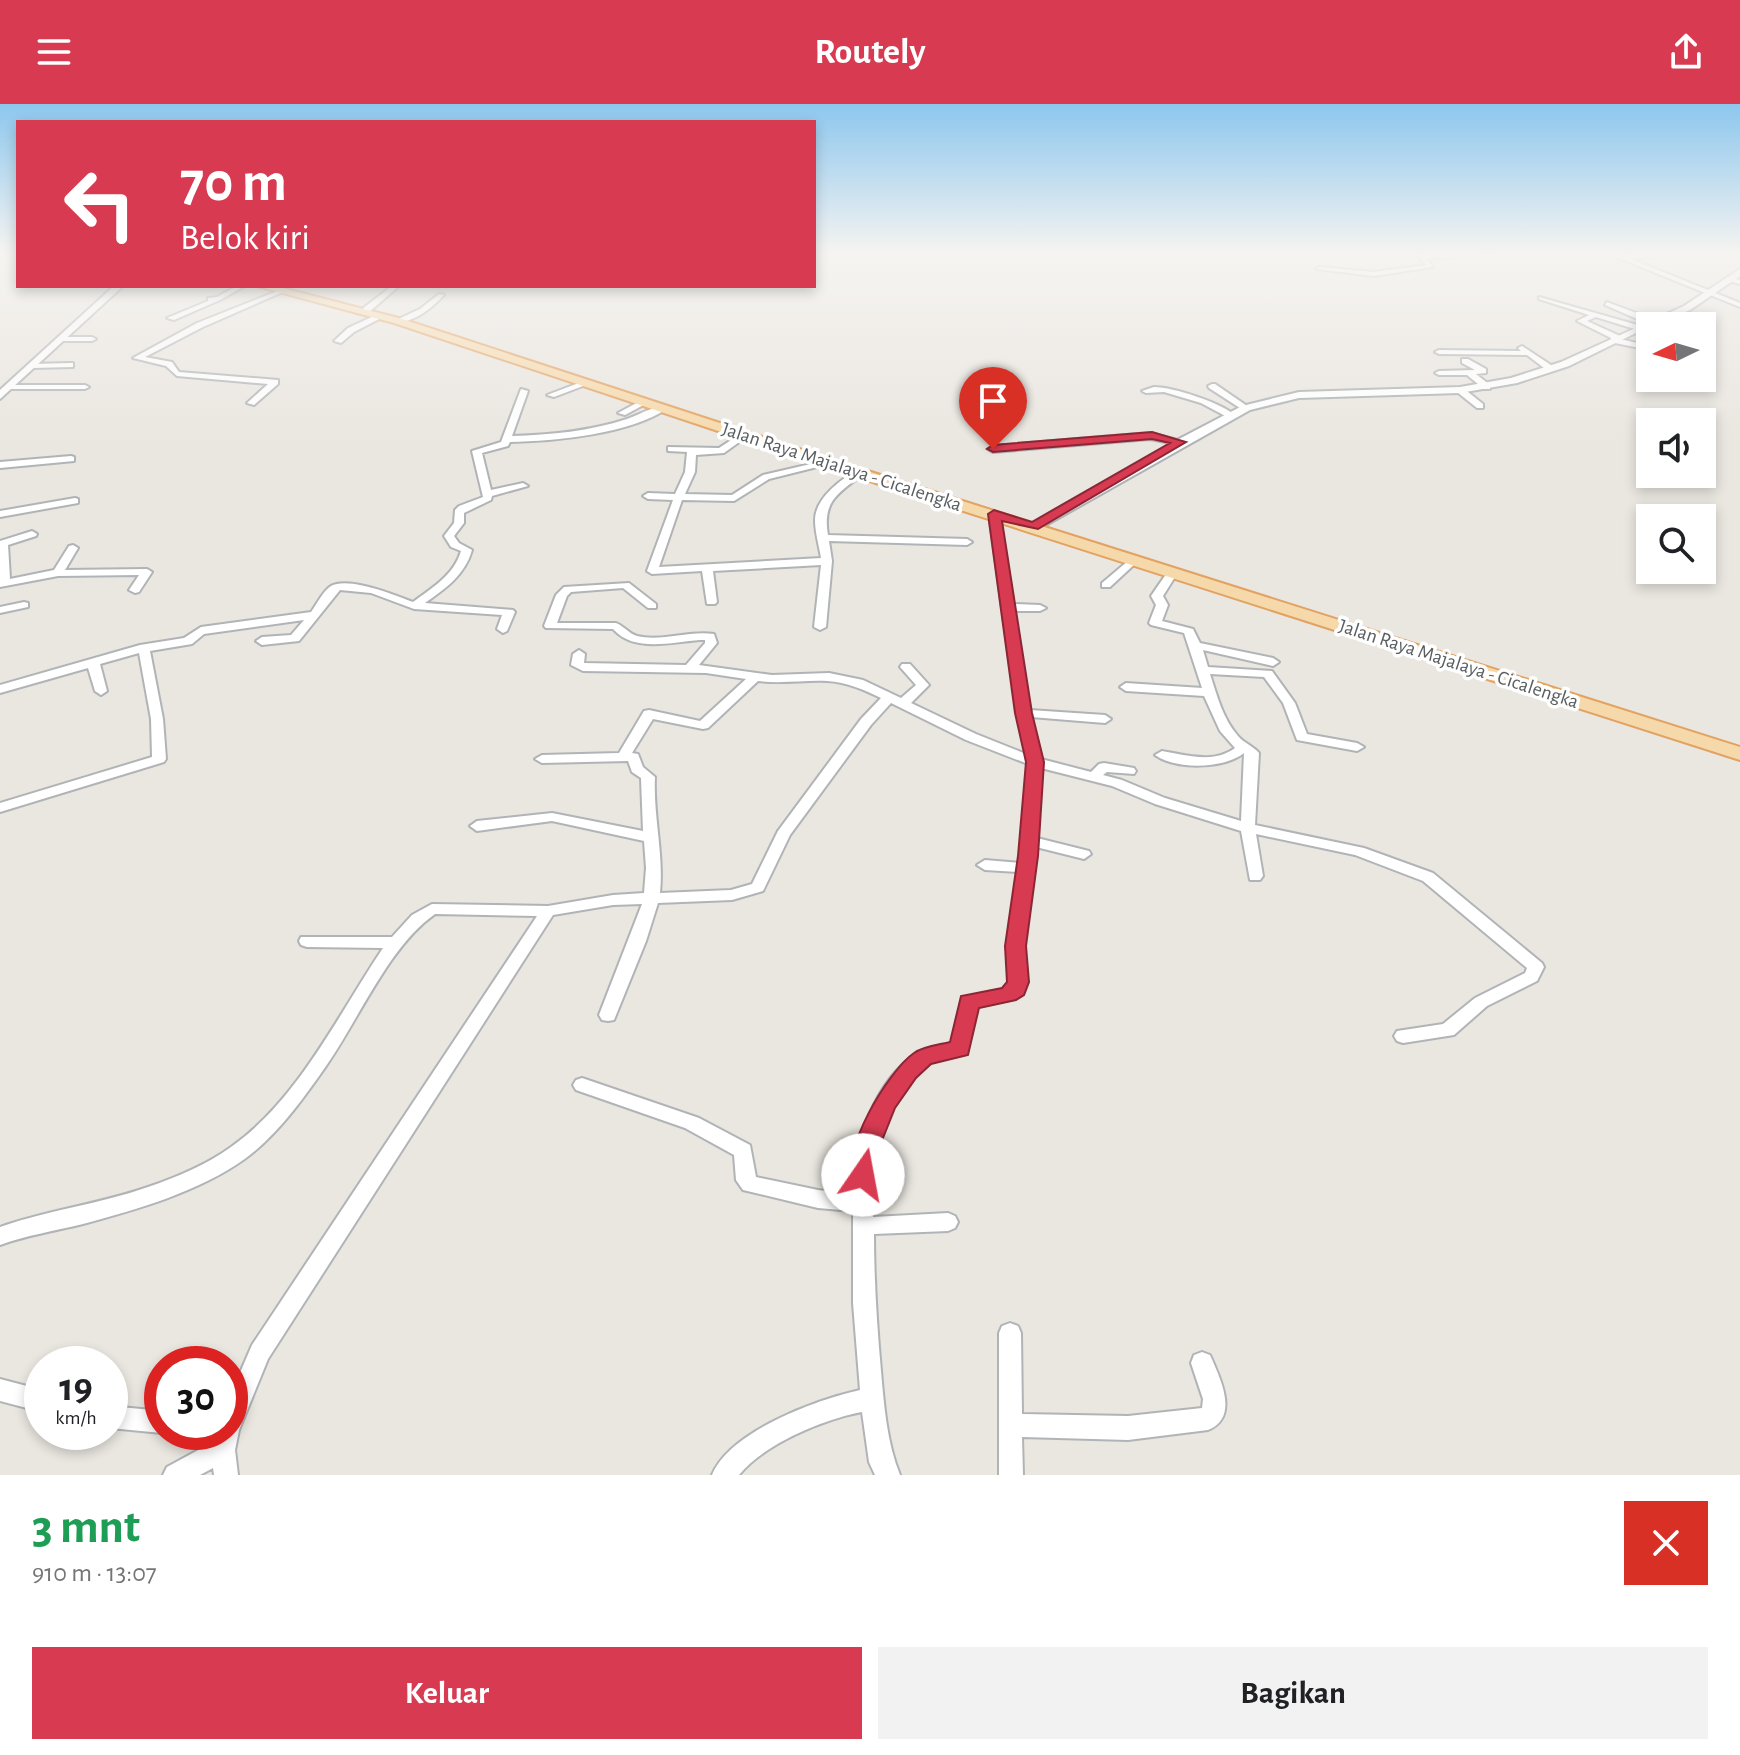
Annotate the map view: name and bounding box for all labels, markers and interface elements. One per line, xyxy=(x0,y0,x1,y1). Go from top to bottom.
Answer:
icon: menu xyxy=(32,30,76,74)
icon: share xyxy=(1664,30,1708,74)
text: Routely xyxy=(815,34,925,70)
icon: left xyxy=(48,152,152,256)
text: 70 m xyxy=(180,155,287,211)
text: Belok kiri xyxy=(180,220,310,256)
north arrow xyxy=(1636,312,1716,392)
map controls xyxy=(1636,312,1716,584)
pin xyxy=(959,367,1027,449)
icon: arrive xyxy=(971,379,1015,423)
button: sound xyxy=(1636,408,1716,488)
street label: Jalan Raya Majalaya - Cicalengka xyxy=(719,419,964,515)
button: search xyxy=(1636,504,1716,584)
street label: Jalan Raya Majalaya - Cicalengka xyxy=(1336,616,1581,712)
position arrow xyxy=(821,1133,905,1217)
speed limit sign: 30 xyxy=(144,1346,248,1450)
text: 19 xyxy=(59,1368,93,1408)
text: km/h xyxy=(55,1408,97,1428)
button: close xyxy=(1624,1501,1708,1585)
text: 3 mnt xyxy=(32,1504,140,1552)
text: 910 m · 13:07 xyxy=(32,1560,157,1586)
button: Keluar xyxy=(32,1647,862,1739)
button: Bagikan xyxy=(878,1647,1708,1739)

